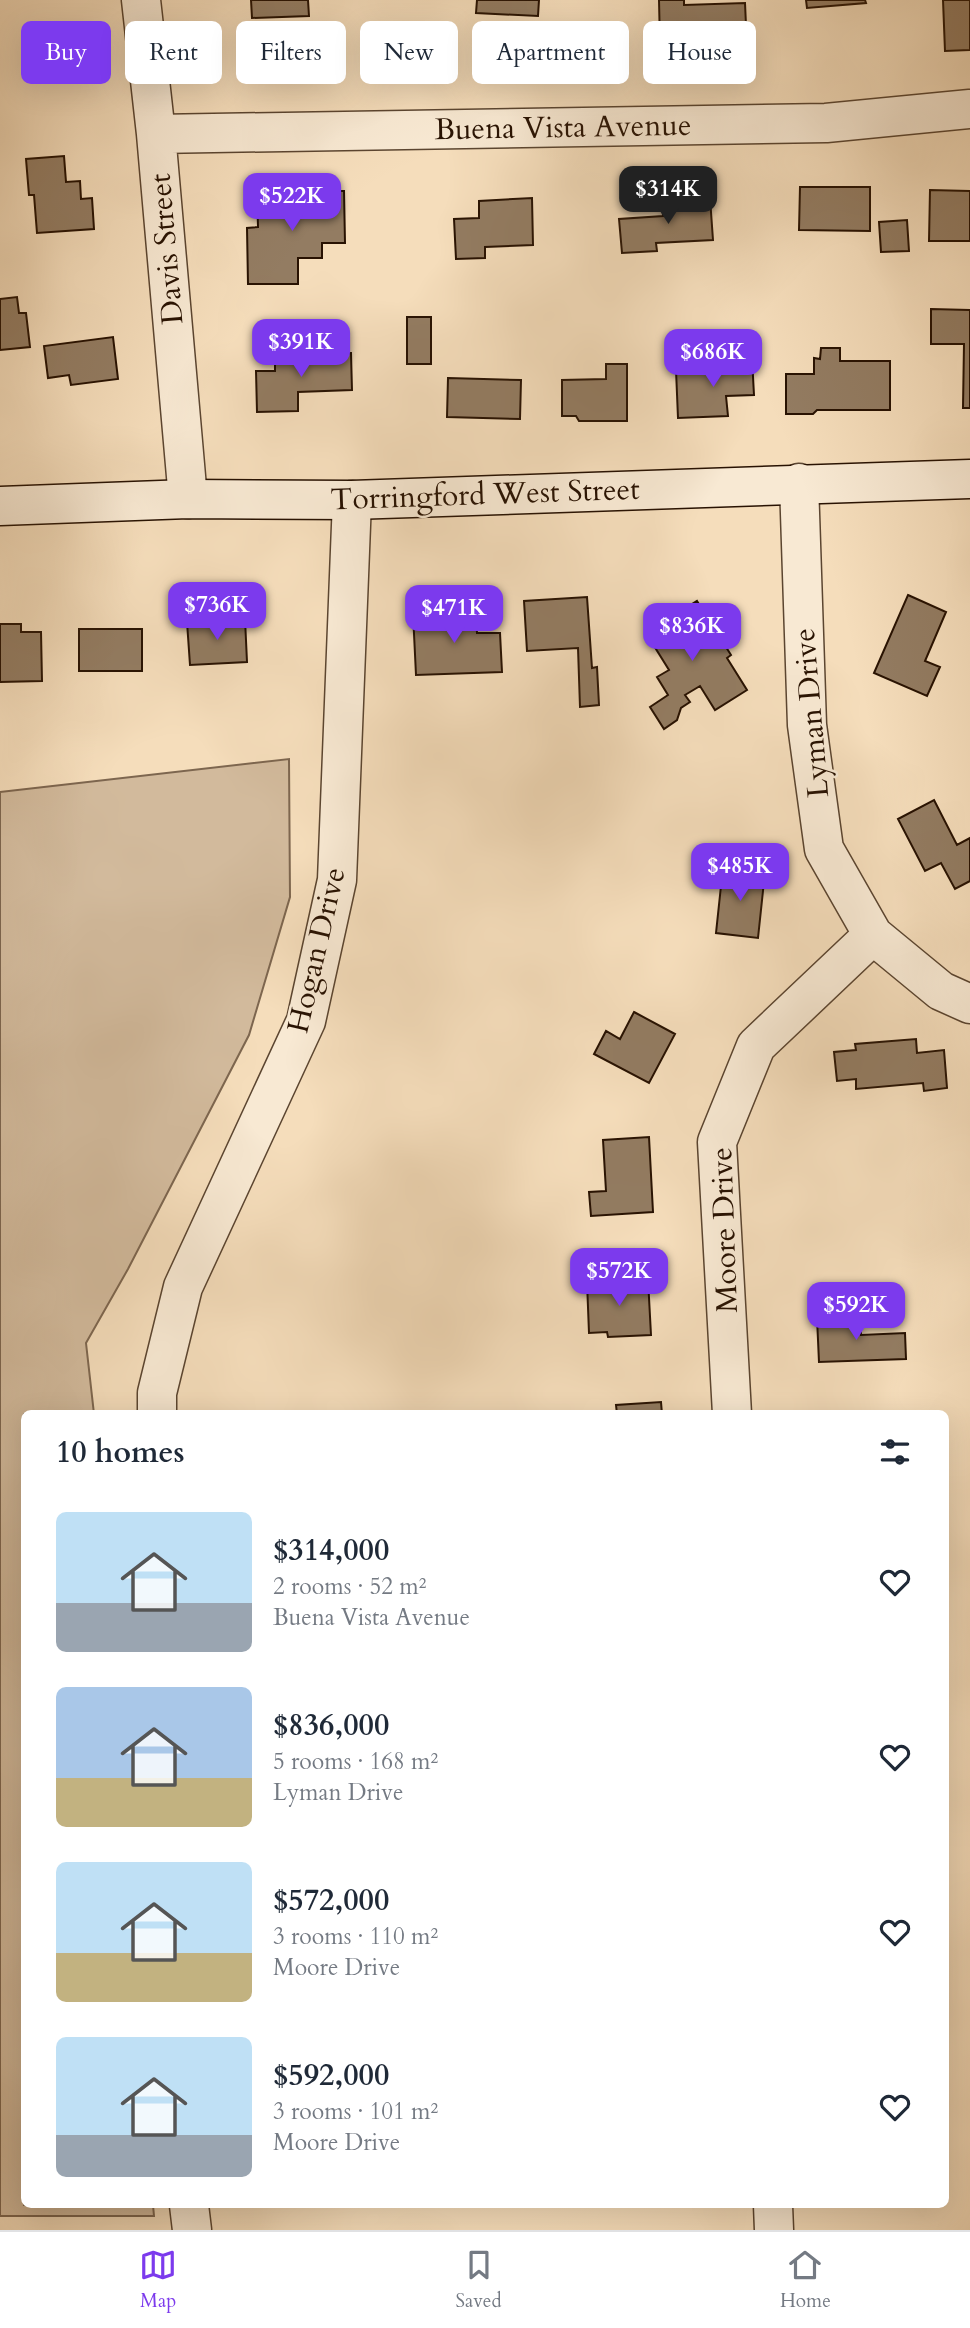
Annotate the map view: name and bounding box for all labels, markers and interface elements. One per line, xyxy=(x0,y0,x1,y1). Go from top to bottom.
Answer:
chip: Buy xyxy=(21,21,111,84)
chip: Rent xyxy=(125,21,222,84)
chip: Filters xyxy=(236,21,346,84)
chip: New xyxy=(360,21,458,84)
chip: Apartment xyxy=(472,21,629,84)
chip: House xyxy=(643,21,756,84)
street label: Buena Vista Avenue xyxy=(434,105,692,150)
pin: $314K xyxy=(619,166,717,226)
street label: Davis Street xyxy=(139,171,194,326)
text: $314K xyxy=(635,173,701,204)
pin: $522K xyxy=(243,174,341,233)
text: $522K xyxy=(259,180,325,211)
pin: $391K xyxy=(252,320,350,379)
text: $391K xyxy=(268,326,334,357)
pin: $686K xyxy=(664,330,762,389)
text: $686K xyxy=(680,336,746,367)
street label: Torringford West Street xyxy=(330,469,641,520)
pin: $736K xyxy=(168,582,266,642)
pin: $471K xyxy=(405,586,503,645)
text: $736K xyxy=(184,589,250,620)
text: $471K xyxy=(421,592,487,623)
pin: $836K xyxy=(643,604,741,663)
text: $836K xyxy=(659,610,725,641)
street label: Lyman Drive xyxy=(784,626,839,799)
pin: $485K xyxy=(691,844,789,903)
text: $485K xyxy=(707,850,773,881)
street label: Hogan Drive xyxy=(278,863,355,1037)
street label: Moore Drive xyxy=(701,1146,748,1314)
pin: $572K xyxy=(570,1248,668,1308)
text: $572K xyxy=(586,1255,652,1286)
pin: $592K xyxy=(807,1282,905,1342)
text: $592K xyxy=(823,1289,889,1320)
text: 10 homes xyxy=(56,1432,185,1473)
icon: filters xyxy=(876,1433,914,1471)
text: $314,000 xyxy=(273,1530,389,1571)
icon: home xyxy=(112,1540,196,1624)
icon: heart xyxy=(876,1563,914,1601)
text: 2 rooms · 52 m² xyxy=(273,1571,426,1602)
text: Buena Vista Avenue xyxy=(273,1602,470,1633)
text: $836,000 xyxy=(273,1705,389,1746)
icon: home xyxy=(112,1715,196,1799)
icon: heart xyxy=(876,1738,914,1776)
text: 5 rooms · 168 m² xyxy=(273,1746,438,1777)
text: Lyman Drive xyxy=(273,1777,403,1808)
text: $572,000 xyxy=(273,1880,389,1921)
icon: home xyxy=(112,1890,196,1974)
icon: heart xyxy=(876,1913,914,1951)
text: 3 rooms · 110 m² xyxy=(273,1921,438,1952)
text: Moore Drive xyxy=(273,1952,400,1983)
text: $592,000 xyxy=(273,2055,389,2096)
icon: home xyxy=(112,2065,196,2149)
icon: heart xyxy=(876,2088,914,2126)
text: 3 rooms · 101 m² xyxy=(273,2096,438,2127)
text: Moore Drive xyxy=(273,2127,400,2158)
tab: Map xyxy=(139,2246,177,2314)
tab: Saved xyxy=(456,2246,502,2314)
tab: Home xyxy=(780,2246,831,2314)

